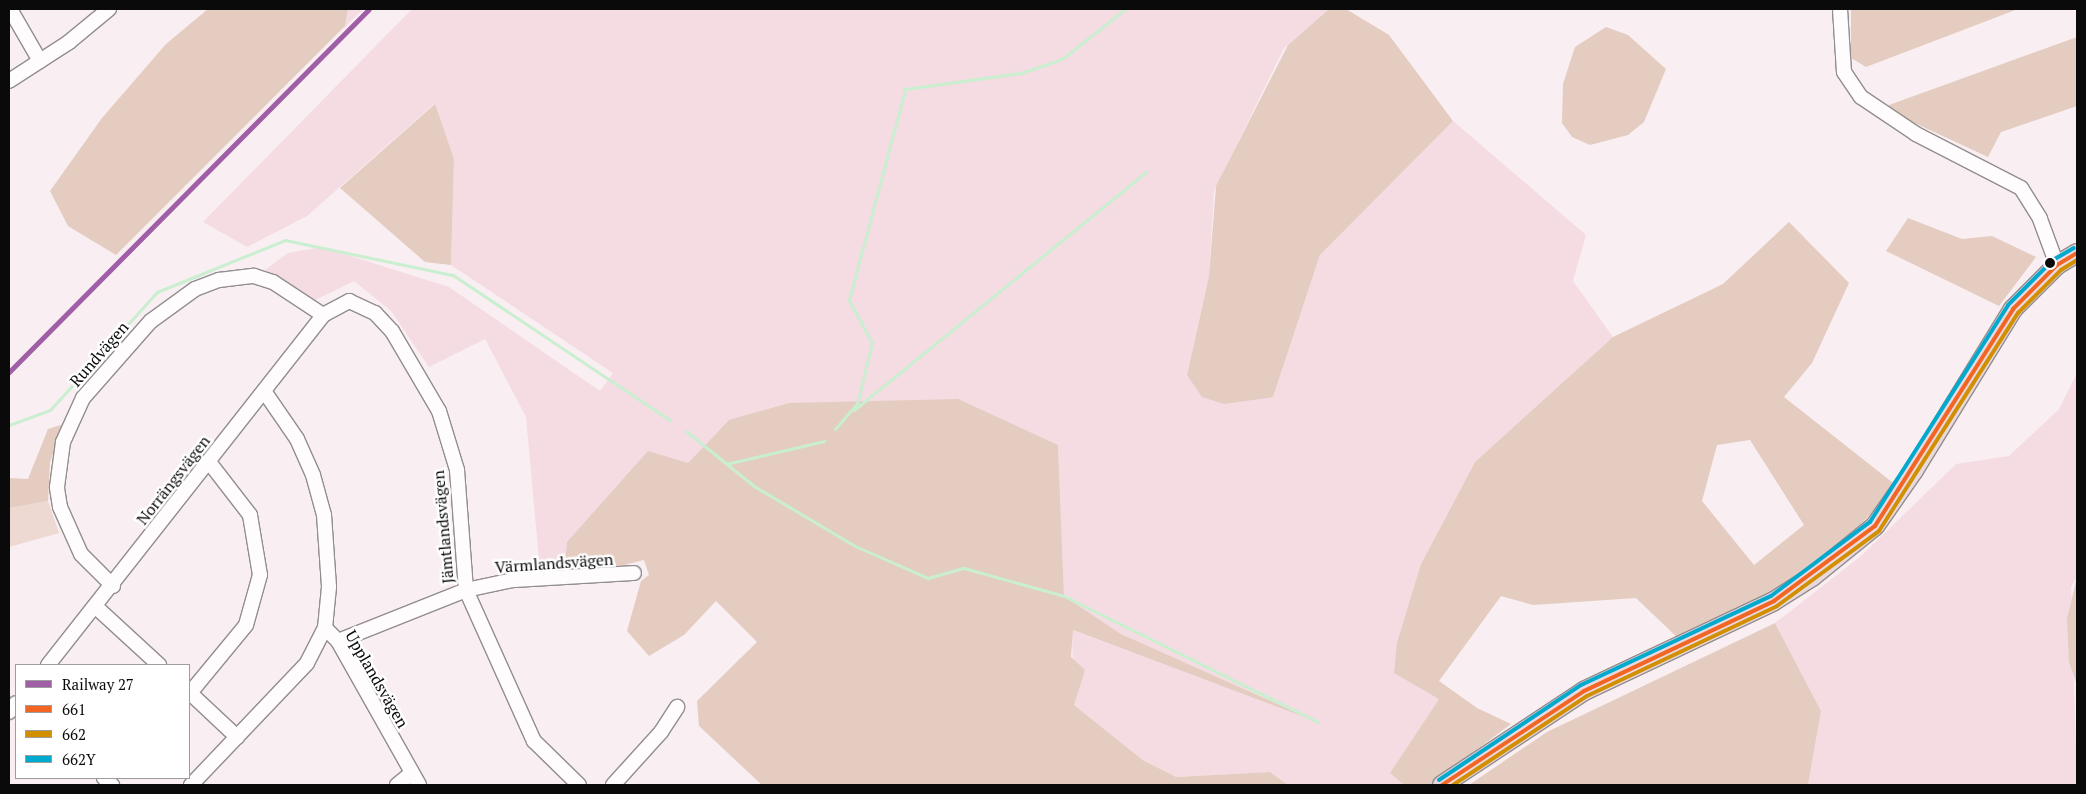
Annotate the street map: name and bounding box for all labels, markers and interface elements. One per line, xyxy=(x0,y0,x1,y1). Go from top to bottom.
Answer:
unlabelled marker xyxy=(2045,258,2055,268)
street label: Rundvägen xyxy=(66,318,132,390)
street label: Norrängsvägen xyxy=(132,432,214,528)
street label: Jämtlandsvägen xyxy=(428,470,458,584)
street label: Värmlandsvägen xyxy=(494,549,614,577)
street label: Upplandsvägen xyxy=(341,627,413,731)
legend xyxy=(15,664,190,779)
text: Railway 27 xyxy=(62,674,134,694)
text: 661 xyxy=(62,699,86,719)
text: 662 xyxy=(62,724,86,744)
text: 662Y xyxy=(62,749,96,769)

